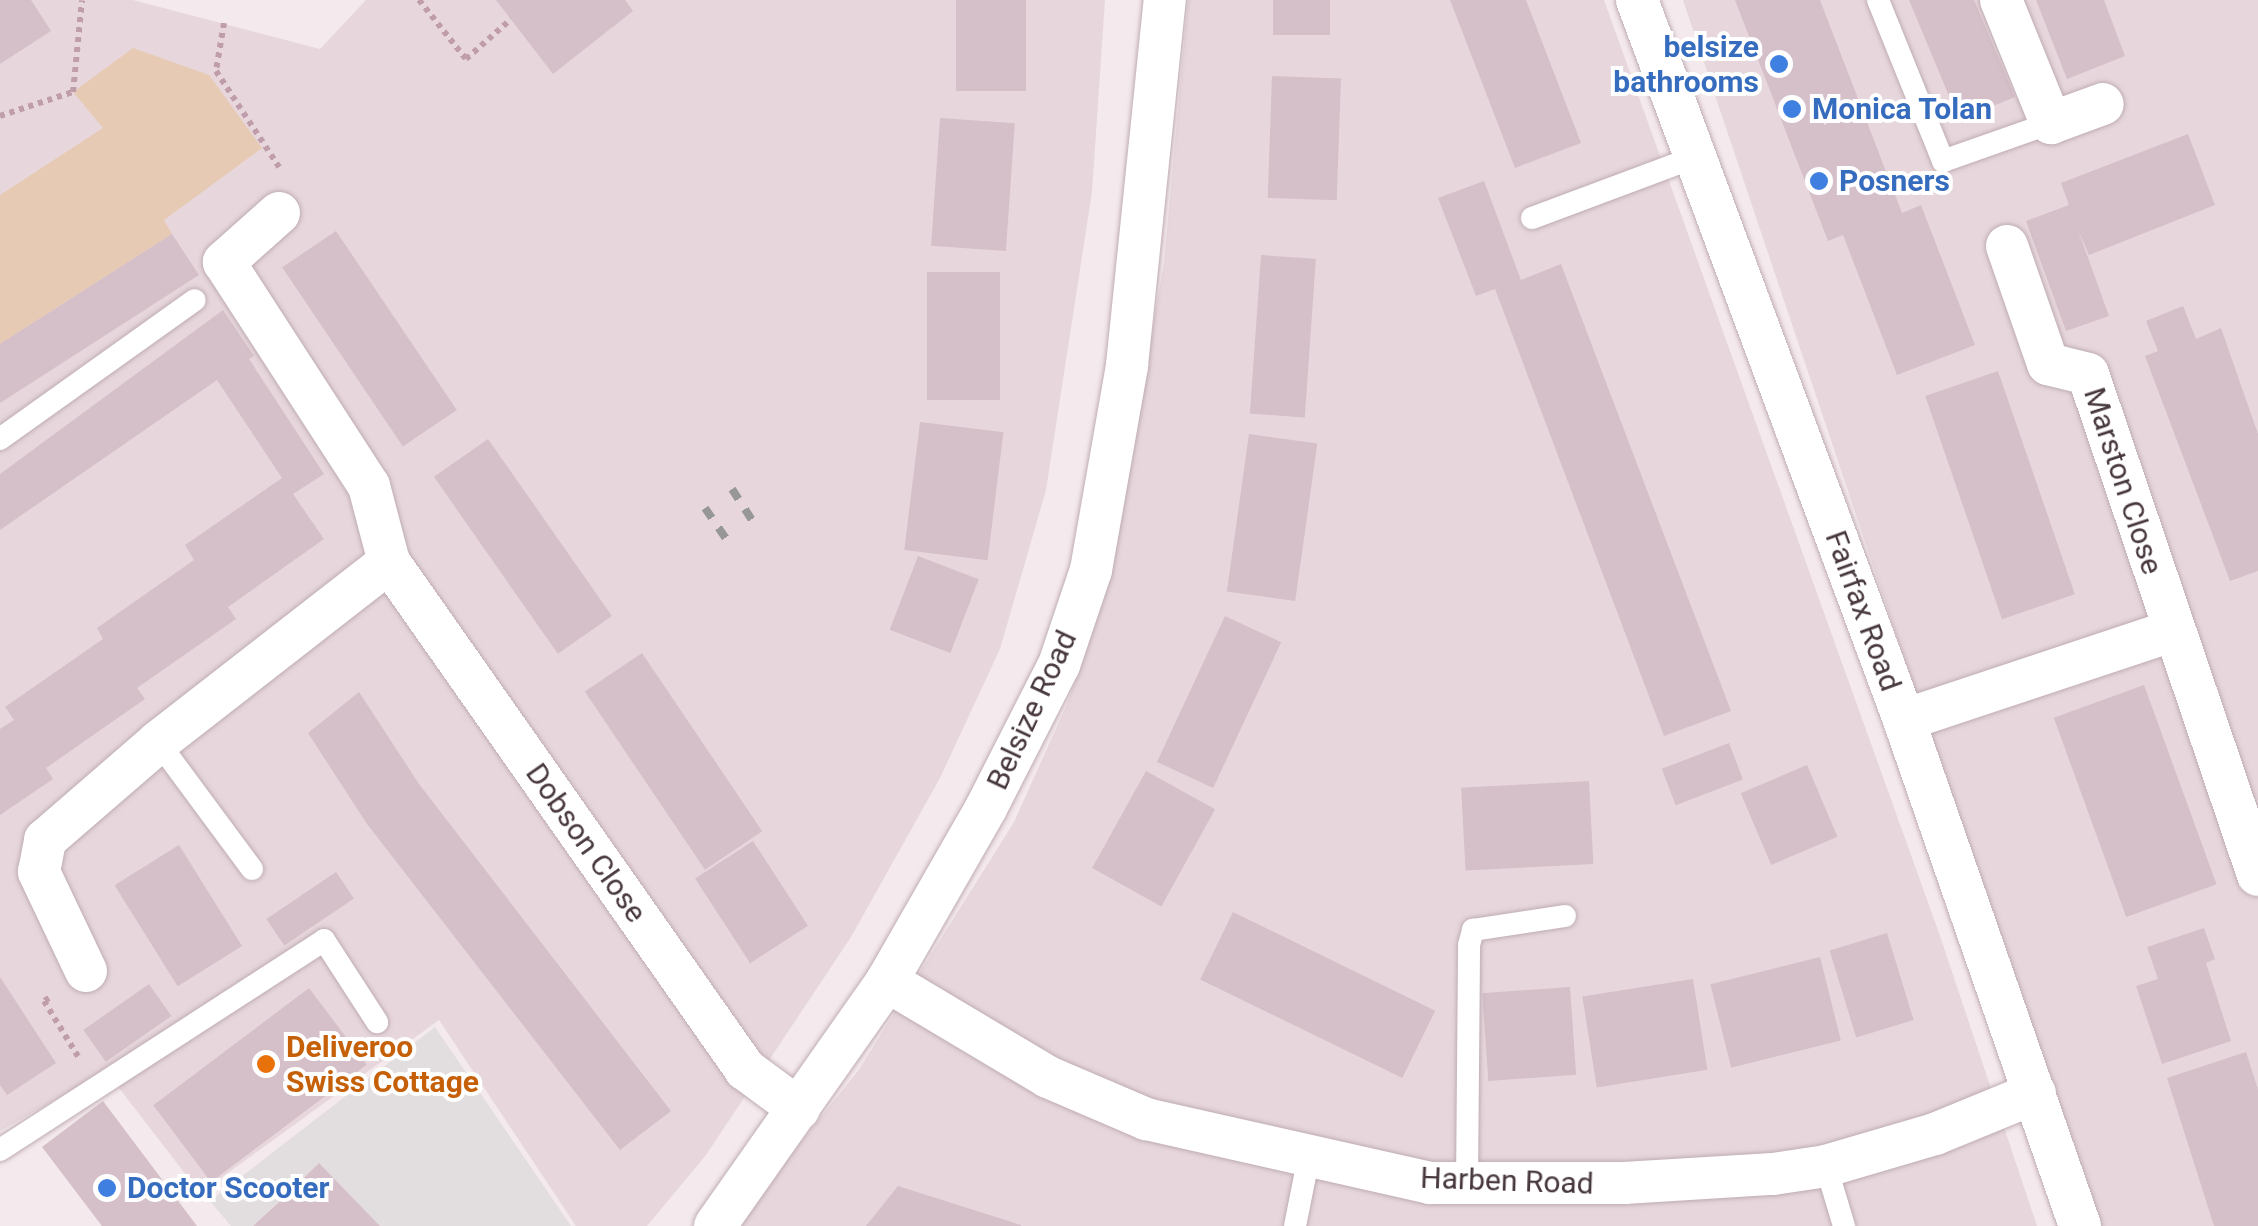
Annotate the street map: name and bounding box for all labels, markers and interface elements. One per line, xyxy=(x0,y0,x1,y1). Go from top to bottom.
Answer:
place label: belsize bathrooms xyxy=(1613,29,1759,100)
marker: belsize bathrooms xyxy=(1768,53,1790,75)
place label: Monica Tolan xyxy=(1812,91,1993,127)
marker: Monica Tolan xyxy=(1781,98,1803,120)
place label: Posners xyxy=(1839,163,1950,199)
marker: Posners xyxy=(1808,170,1830,192)
street label: Marston Close xyxy=(2076,383,2170,579)
street label: Fairfax Road xyxy=(1817,526,1909,696)
street label: Belsize Road xyxy=(979,625,1085,795)
street label: Dobson Close xyxy=(518,757,654,929)
place label: Deliveroo Swiss Cottage xyxy=(286,1029,479,1100)
marker: Deliveroo Swiss Cottage xyxy=(255,1053,277,1075)
street label: Harben Road xyxy=(1420,1160,1594,1202)
place label: Doctor Scooter xyxy=(127,1170,330,1206)
marker: Doctor Scooter xyxy=(96,1177,118,1199)

